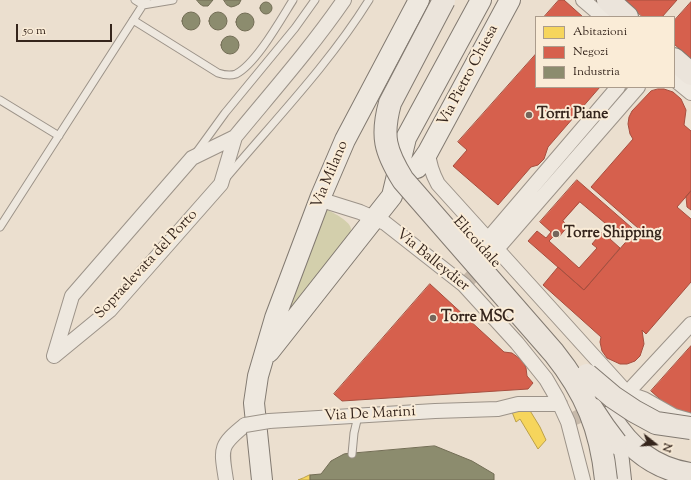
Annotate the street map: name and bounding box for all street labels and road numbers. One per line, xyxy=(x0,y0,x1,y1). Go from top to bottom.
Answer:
street label: Via Pietro Chiesa xyxy=(435,22,503,130)
street label: Via Milano xyxy=(309,139,353,211)
street label: Sopraelevata del Porto xyxy=(92,207,202,323)
street label: Elicoidale xyxy=(448,214,504,272)
street label: Via Balleydier xyxy=(392,226,472,296)
street label: Via De Marini xyxy=(324,404,416,426)

